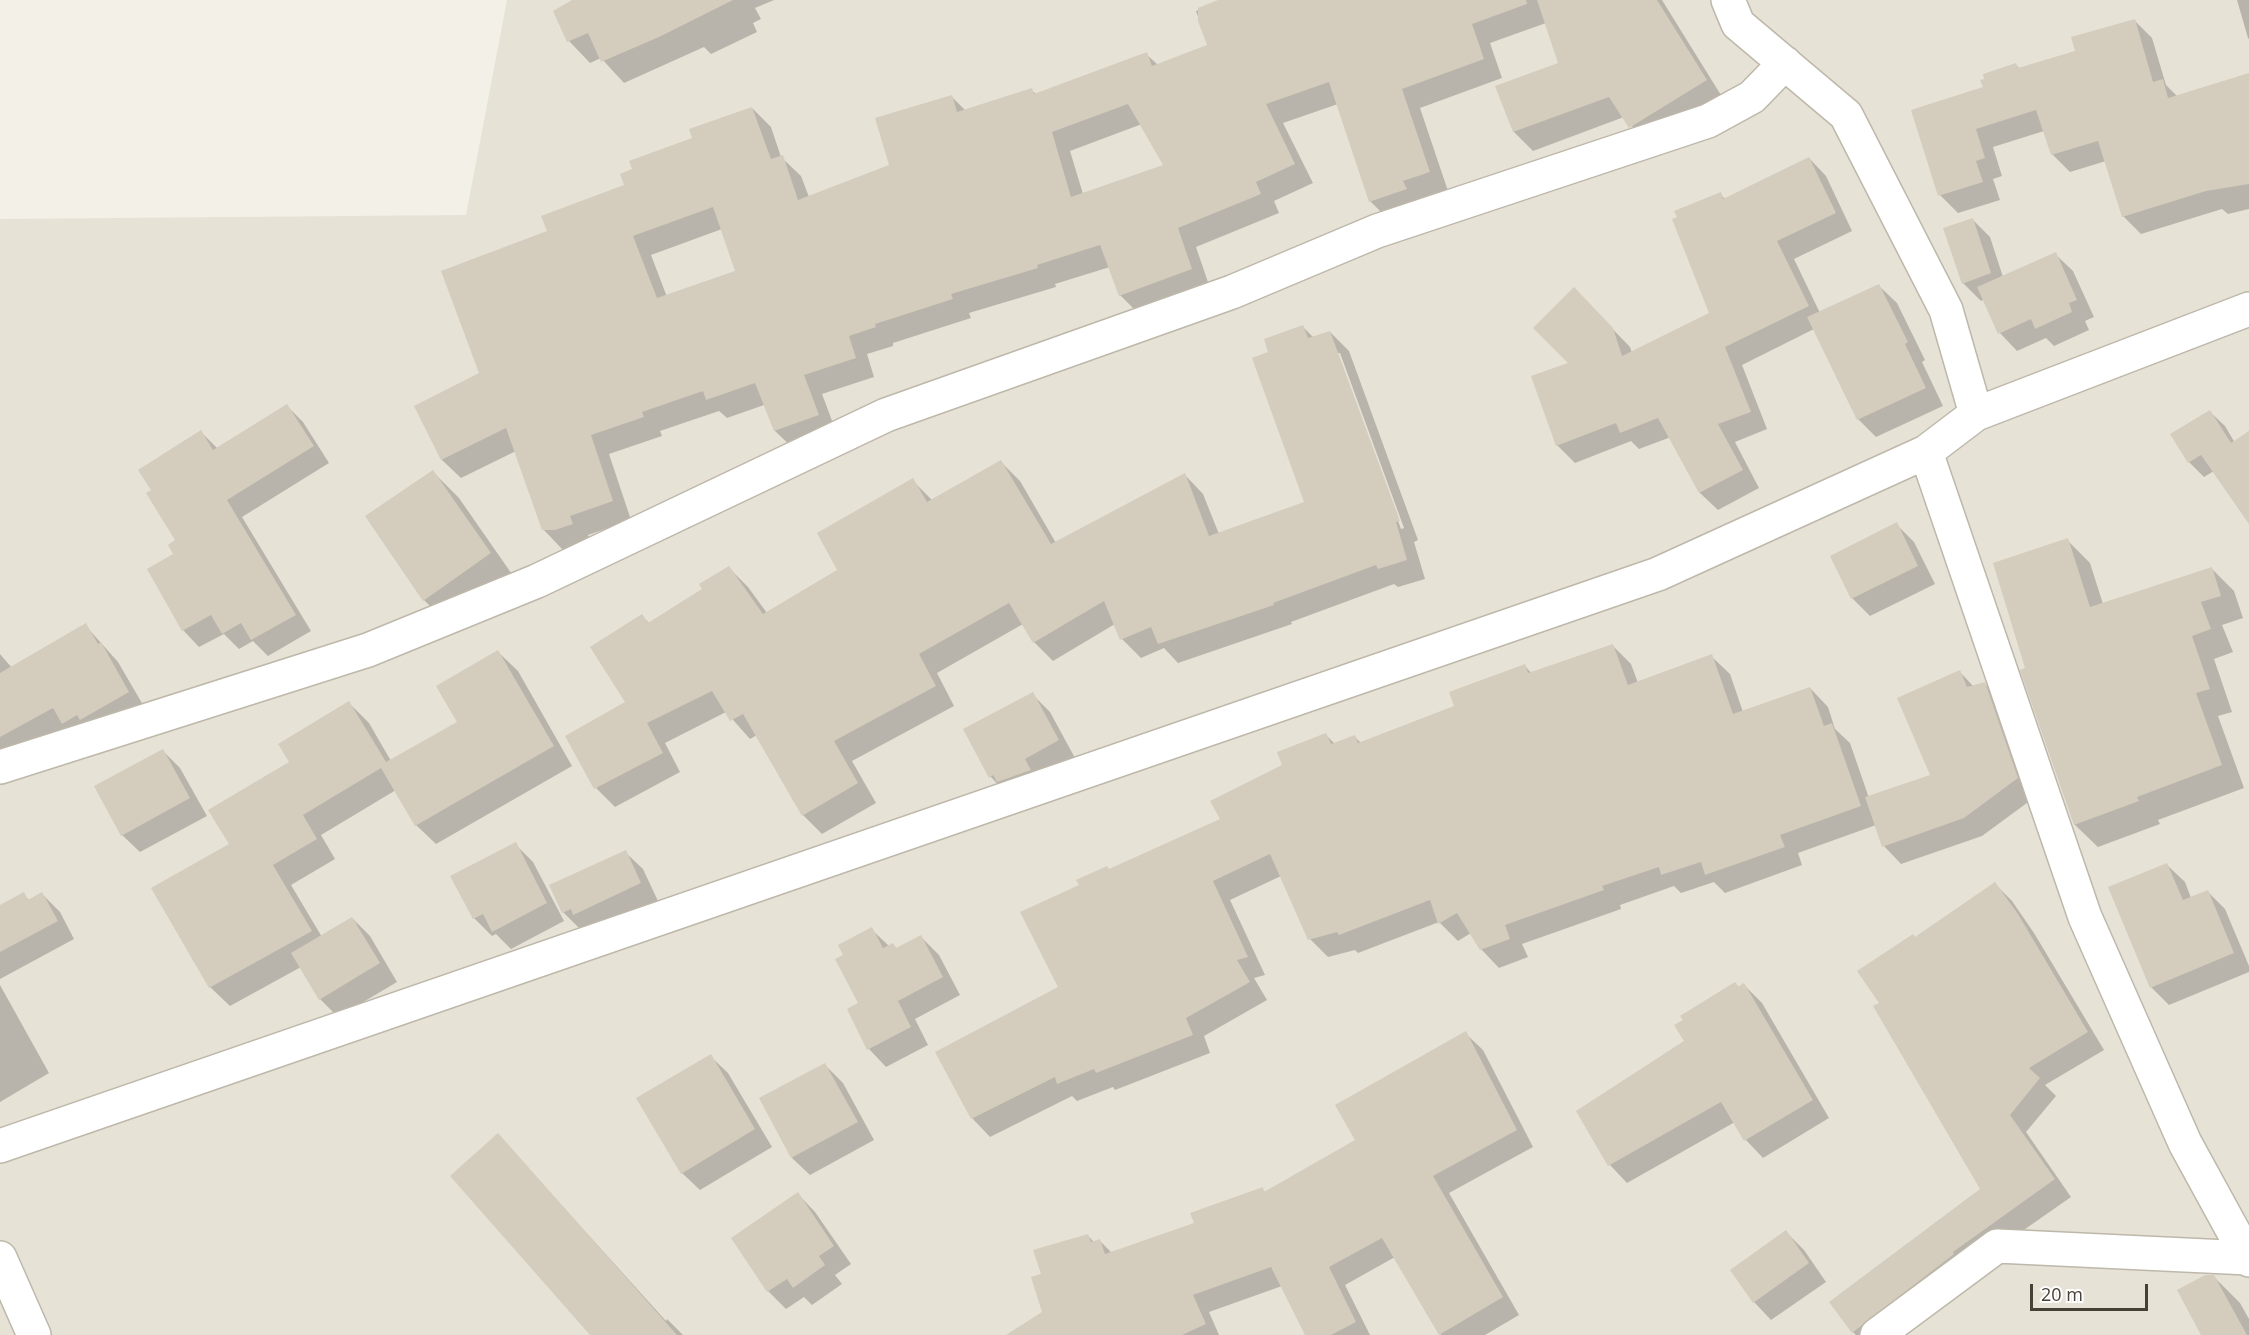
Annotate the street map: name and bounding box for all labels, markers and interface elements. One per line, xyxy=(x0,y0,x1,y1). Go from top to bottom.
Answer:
scale bar xyxy=(2033,1272,2152,1310)
text: 20 m xyxy=(2041,1282,2083,1306)

